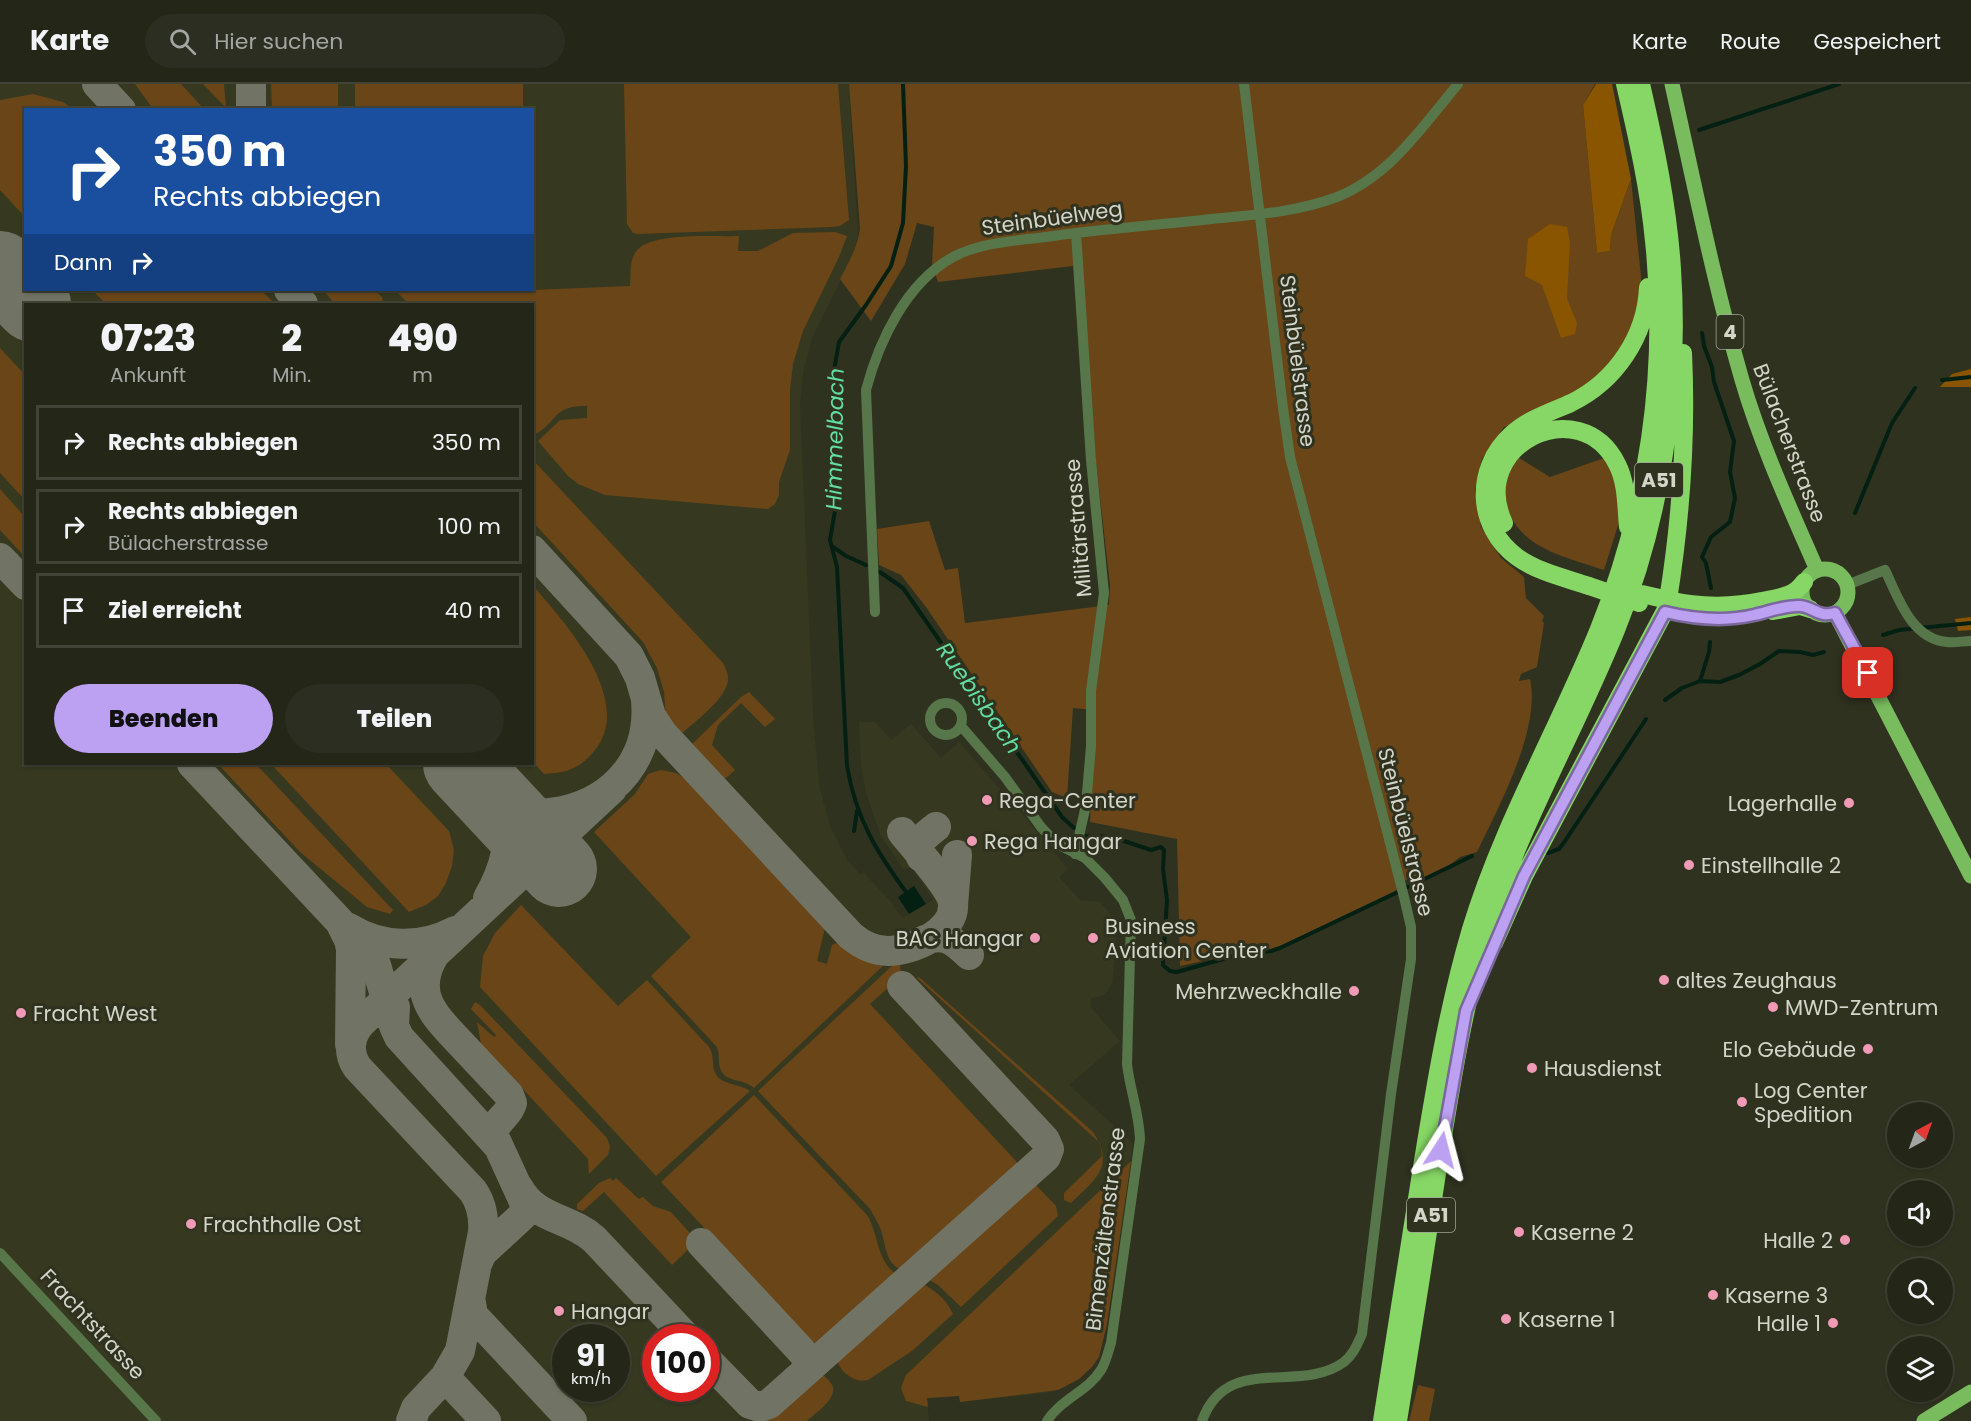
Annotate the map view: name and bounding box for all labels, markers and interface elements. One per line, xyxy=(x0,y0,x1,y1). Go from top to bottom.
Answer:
search box xyxy=(145,14,565,68)
text: Karte xyxy=(30,21,109,60)
icon: search xyxy=(166,25,199,58)
text: Hier suchen xyxy=(214,26,343,57)
text: Karte xyxy=(1632,27,1687,56)
text: Route xyxy=(1720,27,1781,56)
text: Gespeichert xyxy=(1814,27,1941,56)
text: 350 m xyxy=(153,122,286,181)
icon: right xyxy=(54,132,132,210)
text: Rechts abbiegen xyxy=(153,178,381,215)
street label: Steinbüelweg xyxy=(980,194,1124,242)
icon: right xyxy=(125,246,158,279)
text: Dann xyxy=(54,247,113,278)
street label: Steinbüelstrasse xyxy=(1273,273,1323,449)
text: 07:23 xyxy=(100,313,196,364)
text: 2 xyxy=(281,313,302,364)
text: 490 xyxy=(387,313,458,364)
road number: 4 xyxy=(1716,315,1744,349)
street label: Bülacherstrasse xyxy=(1746,359,1834,527)
text: Ankunft xyxy=(110,361,186,389)
text: Min. xyxy=(272,361,311,389)
text: m xyxy=(412,361,433,389)
water label: Himmelbach xyxy=(818,368,852,510)
icon: right xyxy=(57,426,90,459)
text: Rechts abbiegen xyxy=(108,427,298,458)
text: 350 m xyxy=(432,427,501,458)
street label: Militärstrasse xyxy=(1058,458,1098,598)
road number: A51 xyxy=(1635,463,1683,497)
text: Rechts abbiegen xyxy=(108,496,298,527)
icon: right xyxy=(57,510,90,543)
text: 100 m xyxy=(438,511,501,542)
text: Bülacherstrasse xyxy=(108,529,268,557)
icon: arrive xyxy=(57,594,90,627)
text: Ziel erreicht xyxy=(108,595,242,626)
text: 40 m xyxy=(445,595,501,626)
water label: Ruebisbach xyxy=(929,636,1029,760)
pin xyxy=(1842,647,1893,698)
icon: arrive xyxy=(1851,656,1884,689)
button: Beenden xyxy=(54,684,273,753)
button: Teilen xyxy=(285,684,504,753)
street label: Steinbüelstrasse xyxy=(1371,745,1441,919)
place label: Rega-Center xyxy=(999,786,1136,815)
place label: Lagerhalle xyxy=(1728,789,1837,818)
marker: Rega-Center xyxy=(980,793,994,807)
marker: Lagerhalle xyxy=(1842,796,1856,810)
place label: Rega Hangar xyxy=(984,827,1122,856)
marker: Rega Hangar xyxy=(965,834,979,848)
place label: Einstellhalle 2 xyxy=(1701,851,1841,880)
marker: Einstellhalle 2 xyxy=(1682,858,1696,872)
place label: Business Aviation Center xyxy=(1105,912,1267,965)
place label: BAC Hangar xyxy=(896,924,1023,953)
marker: BAC Hangar xyxy=(1028,931,1042,945)
marker: Business Aviation Center xyxy=(1086,931,1100,945)
place label: altes Zeughaus xyxy=(1676,966,1837,995)
marker: altes Zeughaus xyxy=(1657,973,1671,987)
place label: Mehrzweckhalle xyxy=(1175,977,1342,1006)
marker: Mehrzweckhalle xyxy=(1347,984,1361,998)
place label: MWD-Zentrum xyxy=(1785,993,1938,1022)
place label: Fracht West xyxy=(33,999,157,1028)
marker: MWD-Zentrum xyxy=(1766,1000,1780,1014)
marker: Fracht West xyxy=(14,1006,28,1020)
place label: Elo Gebäude xyxy=(1723,1035,1856,1064)
marker: Elo Gebäude xyxy=(1861,1042,1875,1056)
place label: Hausdienst xyxy=(1544,1054,1662,1083)
marker: Hausdienst xyxy=(1525,1061,1539,1075)
place label: Log Center Spedition xyxy=(1754,1076,1868,1129)
marker: Log Center Spedition xyxy=(1735,1095,1749,1109)
north arrow xyxy=(1887,1102,1953,1168)
map controls xyxy=(1887,1102,1953,1402)
position arrow xyxy=(1409,1118,1473,1182)
street label: Bimenzältenstrasse xyxy=(1078,1126,1132,1332)
button: sound xyxy=(1887,1180,1953,1246)
road number: A51 xyxy=(1407,1198,1455,1232)
place label: Frachthalle Ost xyxy=(203,1210,361,1239)
marker: Frachthalle Ost xyxy=(184,1217,198,1231)
place label: Kaserne 2 xyxy=(1531,1218,1634,1247)
marker: Kaserne 2 xyxy=(1512,1225,1526,1239)
place label: Halle 2 xyxy=(1763,1226,1833,1255)
marker: Halle 2 xyxy=(1838,1233,1852,1247)
button: search xyxy=(1887,1258,1953,1324)
street label: Frachtstrasse xyxy=(34,1262,152,1386)
place label: Kaserne 3 xyxy=(1725,1281,1828,1310)
marker: Kaserne 3 xyxy=(1706,1288,1720,1302)
place label: Hangar xyxy=(571,1297,650,1326)
marker: Hangar xyxy=(552,1304,566,1318)
place label: Kaserne 1 xyxy=(1518,1305,1615,1334)
place label: Halle 1 xyxy=(1757,1309,1821,1338)
marker: Kaserne 1 xyxy=(1499,1312,1513,1326)
marker: Halle 1 xyxy=(1826,1316,1840,1330)
speed limit sign: 100 xyxy=(642,1324,720,1402)
text: 91 xyxy=(576,1334,606,1377)
button: layers xyxy=(1887,1336,1953,1402)
text: km/h xyxy=(571,1368,611,1389)

